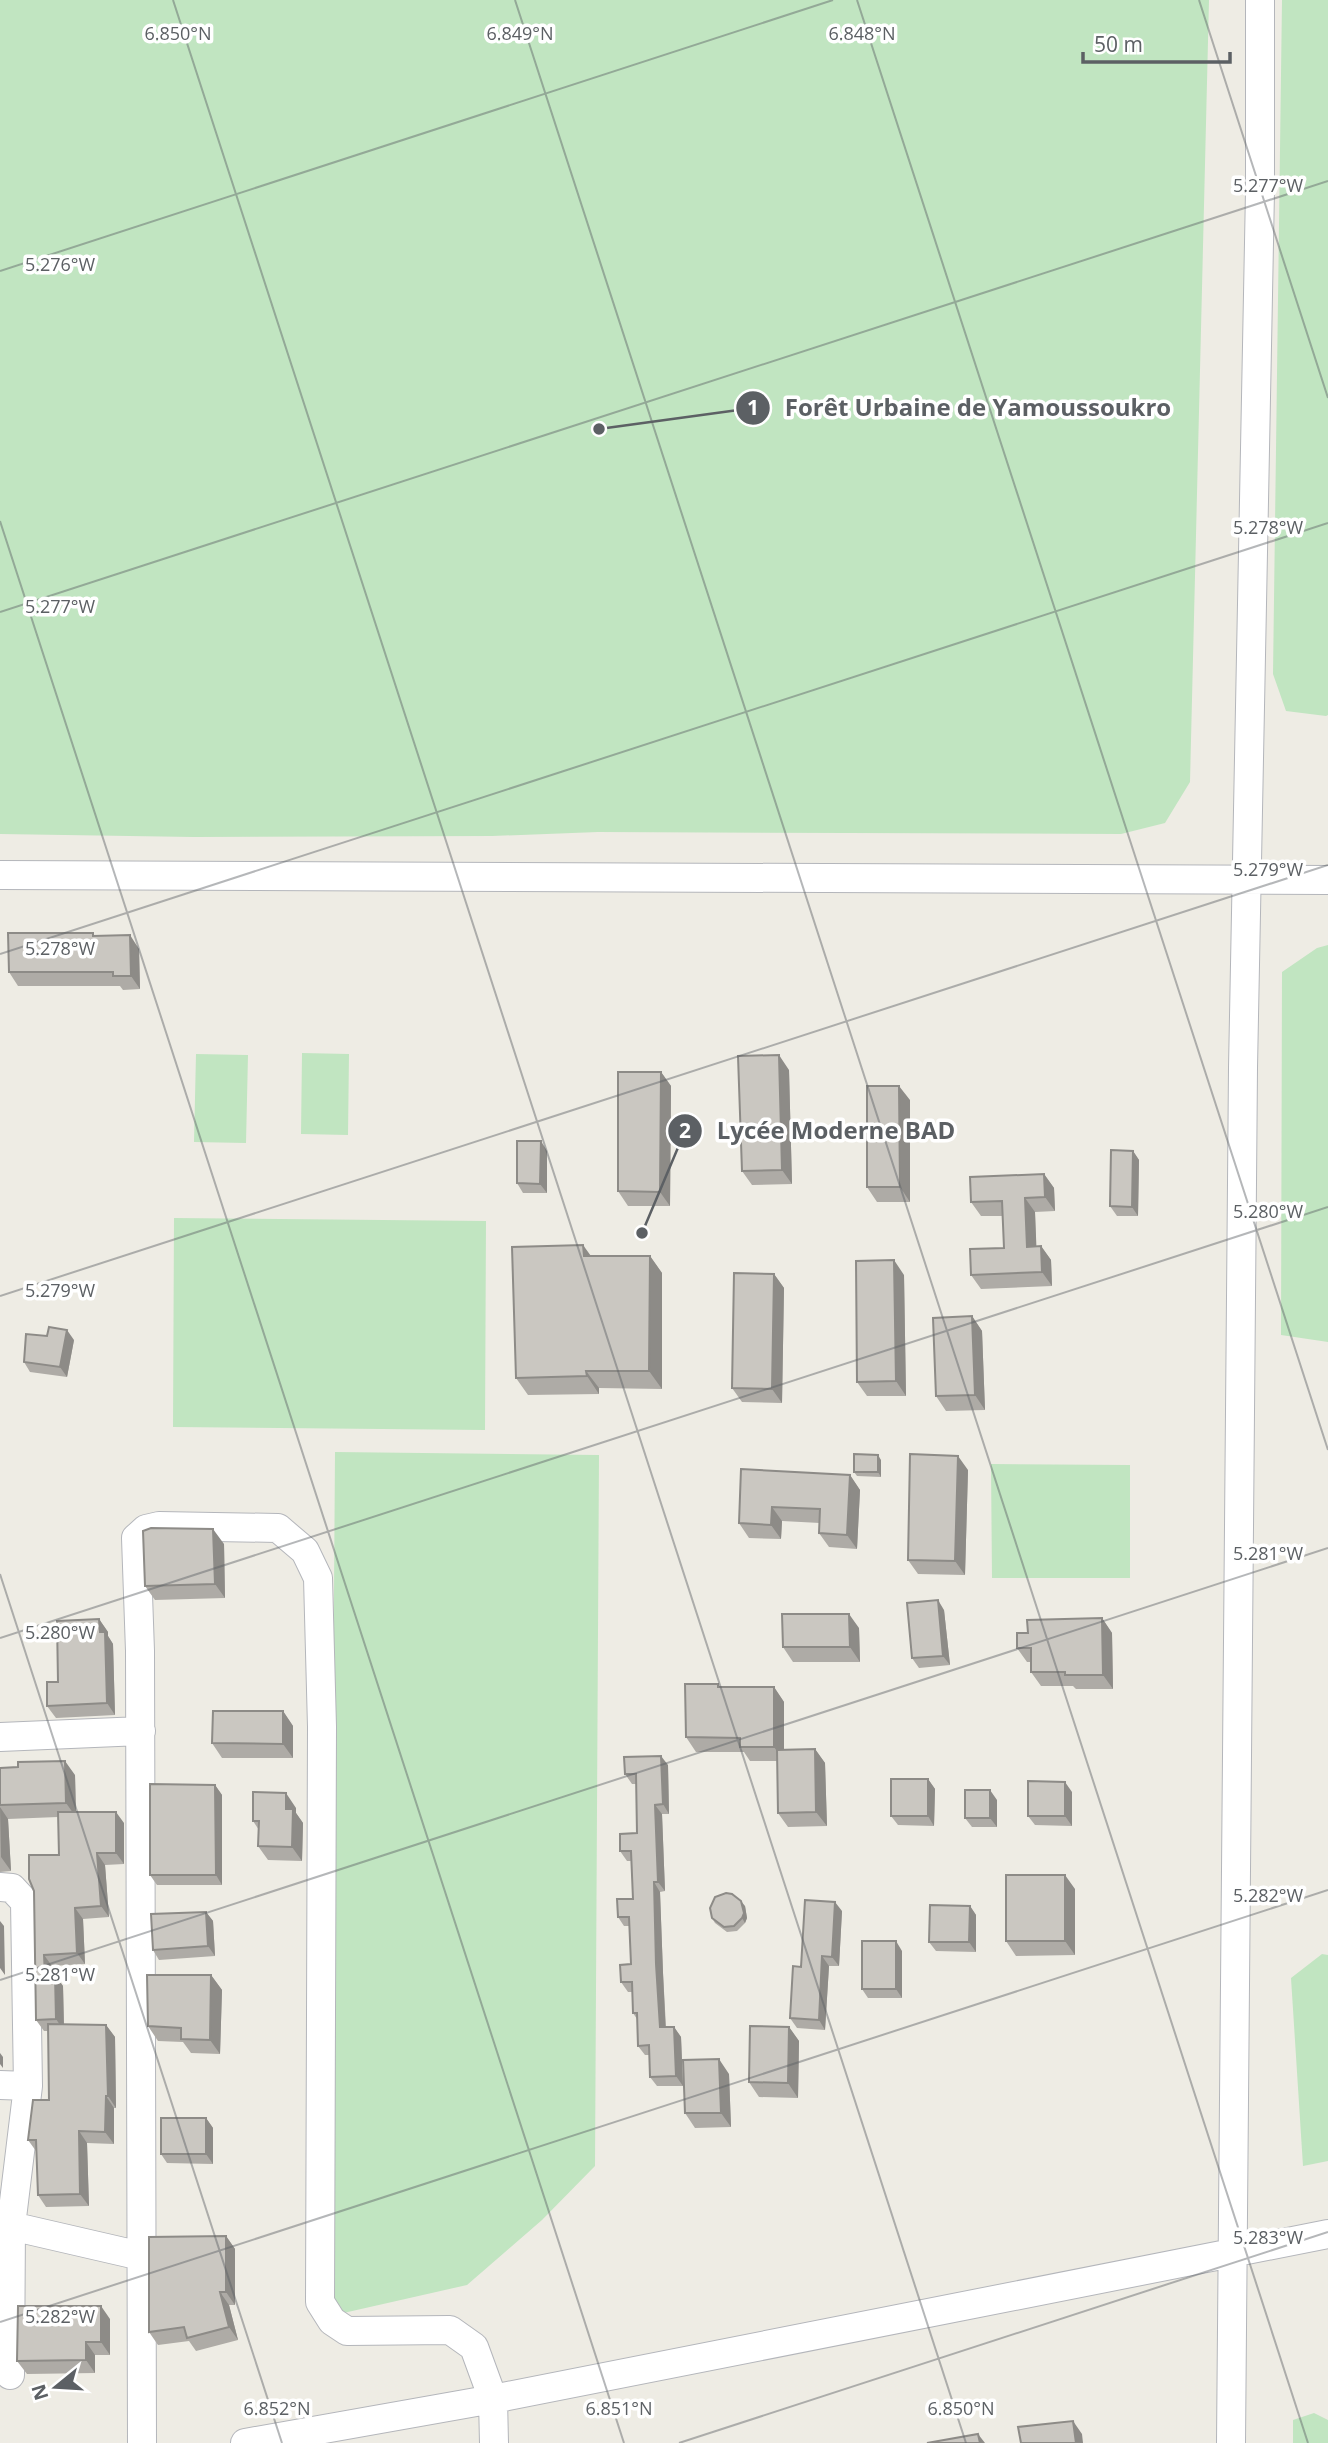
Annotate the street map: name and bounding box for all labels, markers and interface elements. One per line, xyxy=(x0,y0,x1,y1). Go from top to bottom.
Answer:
text: 6.850°N xyxy=(144,21,212,45)
text: 6.849°N xyxy=(486,21,554,45)
text: 6.848°N xyxy=(828,21,896,45)
scale bar xyxy=(1083,21,1230,65)
text: 50 m xyxy=(1094,30,1143,58)
text: 5.277°W xyxy=(1233,173,1303,197)
text: 5.276°W xyxy=(25,252,95,276)
callout: Forêt Urbaine de Yamoussoukro xyxy=(735,386,1185,431)
text: Forêt Urbaine de Yamoussoukro xyxy=(785,390,1171,423)
text: 1 xyxy=(747,393,759,421)
text: 5.278°W xyxy=(1233,515,1303,539)
text: 5.277°W xyxy=(25,594,95,618)
text: 5.279°W xyxy=(1233,857,1303,881)
text: 5.278°W xyxy=(25,936,95,960)
callout: Lycée Moderne BAD xyxy=(668,1108,969,1153)
text: Lycée Moderne BAD xyxy=(717,1113,955,1146)
text: 2 xyxy=(679,1116,691,1144)
text: 5.280°W xyxy=(1233,1199,1303,1223)
text: 5.279°W xyxy=(25,1278,95,1302)
text: 5.281°W xyxy=(1233,1541,1303,1565)
text: 5.280°W xyxy=(25,1620,95,1644)
text: 5.282°W xyxy=(1233,1883,1303,1907)
text: 5.281°W xyxy=(25,1962,95,1986)
text: 5.283°W xyxy=(1233,2225,1303,2249)
text: 5.282°W xyxy=(25,2304,95,2328)
north arrow xyxy=(21,2352,91,2422)
text: N xyxy=(25,2381,55,2404)
text: 6.852°N xyxy=(243,2396,311,2420)
text: 6.851°N xyxy=(585,2396,653,2420)
text: 6.850°N xyxy=(927,2396,995,2420)

